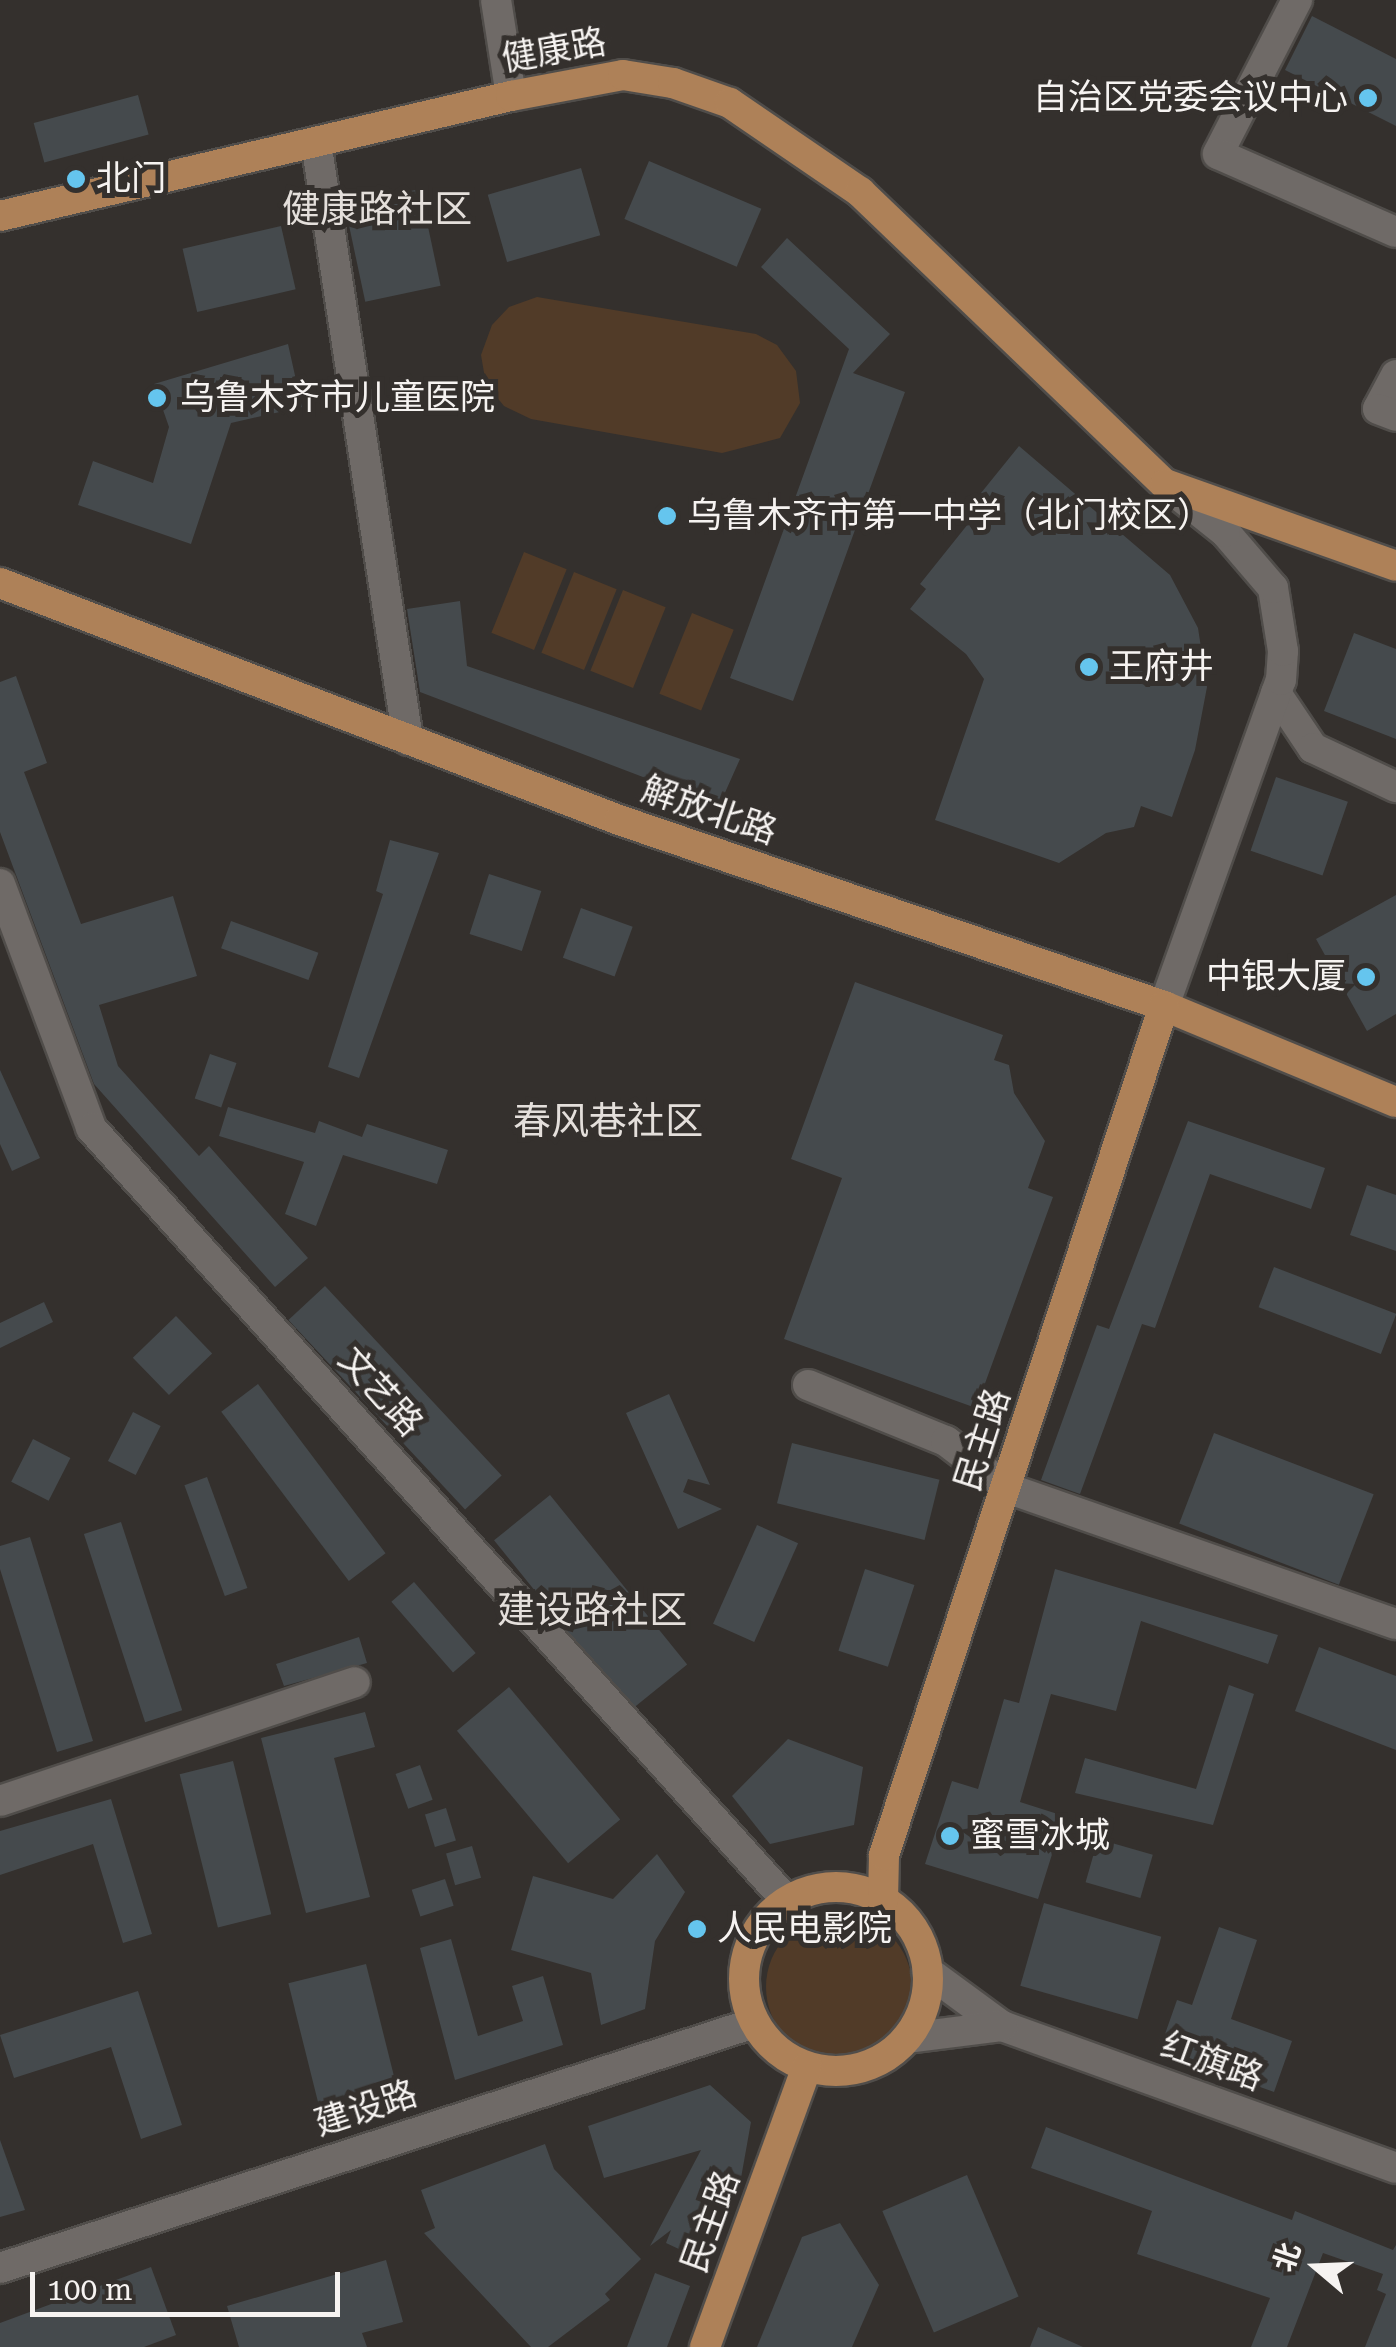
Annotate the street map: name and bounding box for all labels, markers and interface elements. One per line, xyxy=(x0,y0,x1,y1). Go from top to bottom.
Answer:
street label: 健康路 xyxy=(499,21,609,81)
place label: 自治区党委会议中心 xyxy=(1033,77,1348,119)
marker: 自治区党委会议中心 xyxy=(1357,87,1379,109)
place label: 北门 xyxy=(96,158,166,200)
marker: 北门 xyxy=(65,168,87,190)
district label: 健康路社区 xyxy=(282,187,472,233)
place label: 乌鲁木齐市儿童医院 xyxy=(180,377,495,419)
marker: 乌鲁木齐市儿童医院 xyxy=(144,385,170,411)
place label: 乌鲁木齐市第一中学（北门校区） xyxy=(687,495,1212,537)
marker: 乌鲁木齐市第一中学（北门校区） xyxy=(656,505,678,527)
place label: 王府井 xyxy=(1109,646,1214,688)
marker: 王府井 xyxy=(1078,656,1100,678)
street label: 解放北路 xyxy=(636,768,782,854)
place label: 中银大厦 xyxy=(1206,956,1346,998)
marker: 中银大厦 xyxy=(1355,966,1377,988)
district label: 春风巷社区 xyxy=(513,1099,703,1145)
street label: 文艺路 xyxy=(329,1339,431,1445)
street label: 民主路 xyxy=(947,1384,1019,1496)
district label: 建设路社区 xyxy=(497,1588,687,1634)
place label: 蜜雪冰城 xyxy=(970,1815,1110,1857)
marker: 蜜雪冰城 xyxy=(939,1825,961,1847)
place label: 人民电影院 xyxy=(717,1908,892,1950)
marker: 人民电影院 xyxy=(686,1918,708,1940)
street label: 红旗路 xyxy=(1155,2024,1269,2100)
street label: 建设路 xyxy=(310,2073,422,2145)
street label: 民主路 xyxy=(673,2165,749,2279)
north arrow xyxy=(1266,2217,1366,2317)
text: 北 xyxy=(1267,2238,1307,2276)
scale bar xyxy=(35,2252,345,2314)
text: 100 m xyxy=(47,2272,132,2307)

